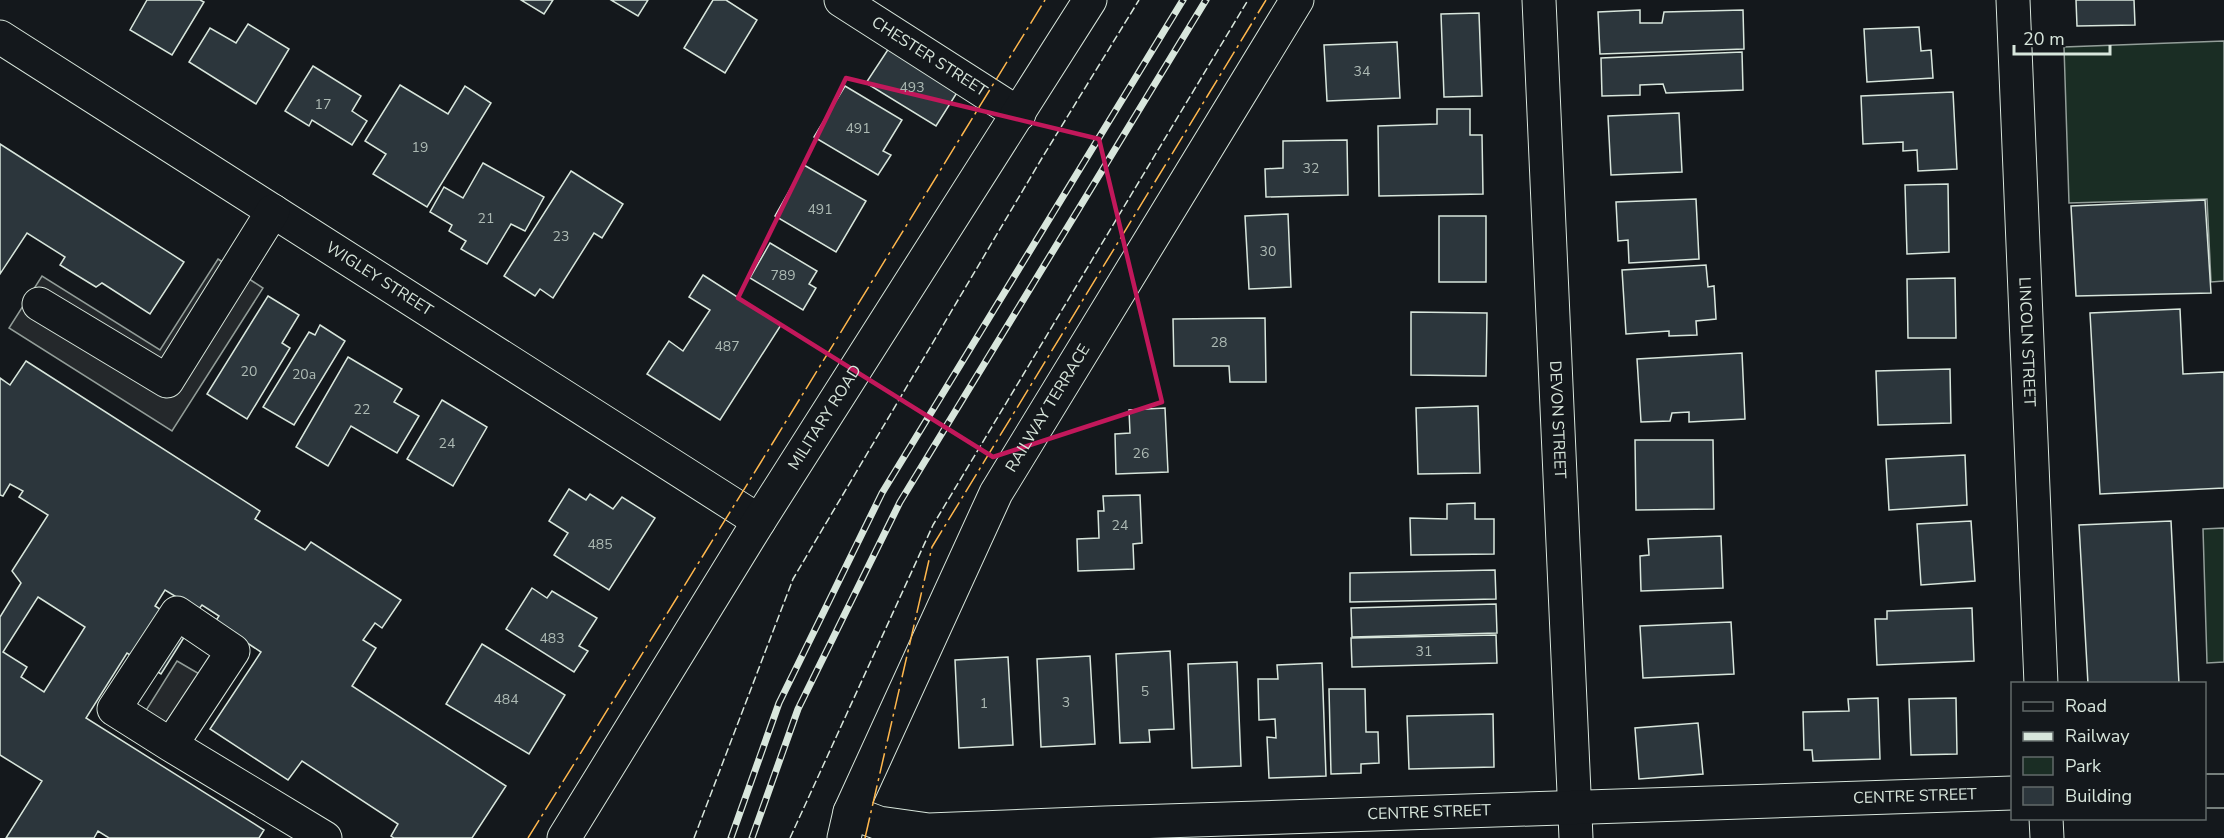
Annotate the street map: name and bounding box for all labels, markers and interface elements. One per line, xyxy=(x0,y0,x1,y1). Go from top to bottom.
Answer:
street label: CHESTER STREET xyxy=(867,11,992,102)
scale bar xyxy=(2014,18,2110,56)
text: 20 m xyxy=(2023,27,2065,51)
house number: 34 xyxy=(1354,62,1370,81)
house number: 493 xyxy=(899,78,925,97)
house number: 17 xyxy=(315,95,331,114)
house number: 491 xyxy=(845,119,871,138)
house number: 19 xyxy=(412,138,428,157)
house number: 32 xyxy=(1303,159,1319,178)
house number: 491 xyxy=(807,200,833,219)
house number: 21 xyxy=(478,209,494,228)
house number: 23 xyxy=(553,227,569,246)
street label: WIGLEY STREET xyxy=(322,237,438,321)
house number: 30 xyxy=(1260,242,1276,261)
house number: 789 xyxy=(770,266,796,285)
street label: LINCOLN STREET xyxy=(2013,276,2041,408)
house number: 28 xyxy=(1211,333,1227,352)
house number: 487 xyxy=(714,337,740,356)
street label: RAILWAY TERRACE xyxy=(1000,340,1095,476)
street label: MILITARY ROAD xyxy=(783,360,867,474)
street label: DEVON STREET xyxy=(1544,360,1571,479)
house number: 20 xyxy=(241,362,257,381)
house number: 20a xyxy=(292,365,316,384)
house number: 22 xyxy=(354,400,370,419)
house number: 24 xyxy=(439,434,455,453)
house number: 26 xyxy=(1133,444,1149,463)
house number: 24 xyxy=(1112,516,1128,535)
house number: 485 xyxy=(587,535,613,554)
house number: 483 xyxy=(539,629,565,648)
house number: 31 xyxy=(1416,642,1432,661)
house number: 5 xyxy=(1141,682,1149,701)
legend xyxy=(2011,682,2206,820)
house number: 484 xyxy=(493,690,519,709)
house number: 3 xyxy=(1062,693,1070,712)
house number: 1 xyxy=(980,694,988,713)
text: Road xyxy=(2065,694,2107,718)
text: Railway xyxy=(2065,724,2130,748)
text: Park xyxy=(2065,754,2102,778)
street label: CENTRE STREET xyxy=(1853,783,1978,809)
text: Building xyxy=(2065,784,2132,808)
street label: CENTRE STREET xyxy=(1367,799,1492,825)

